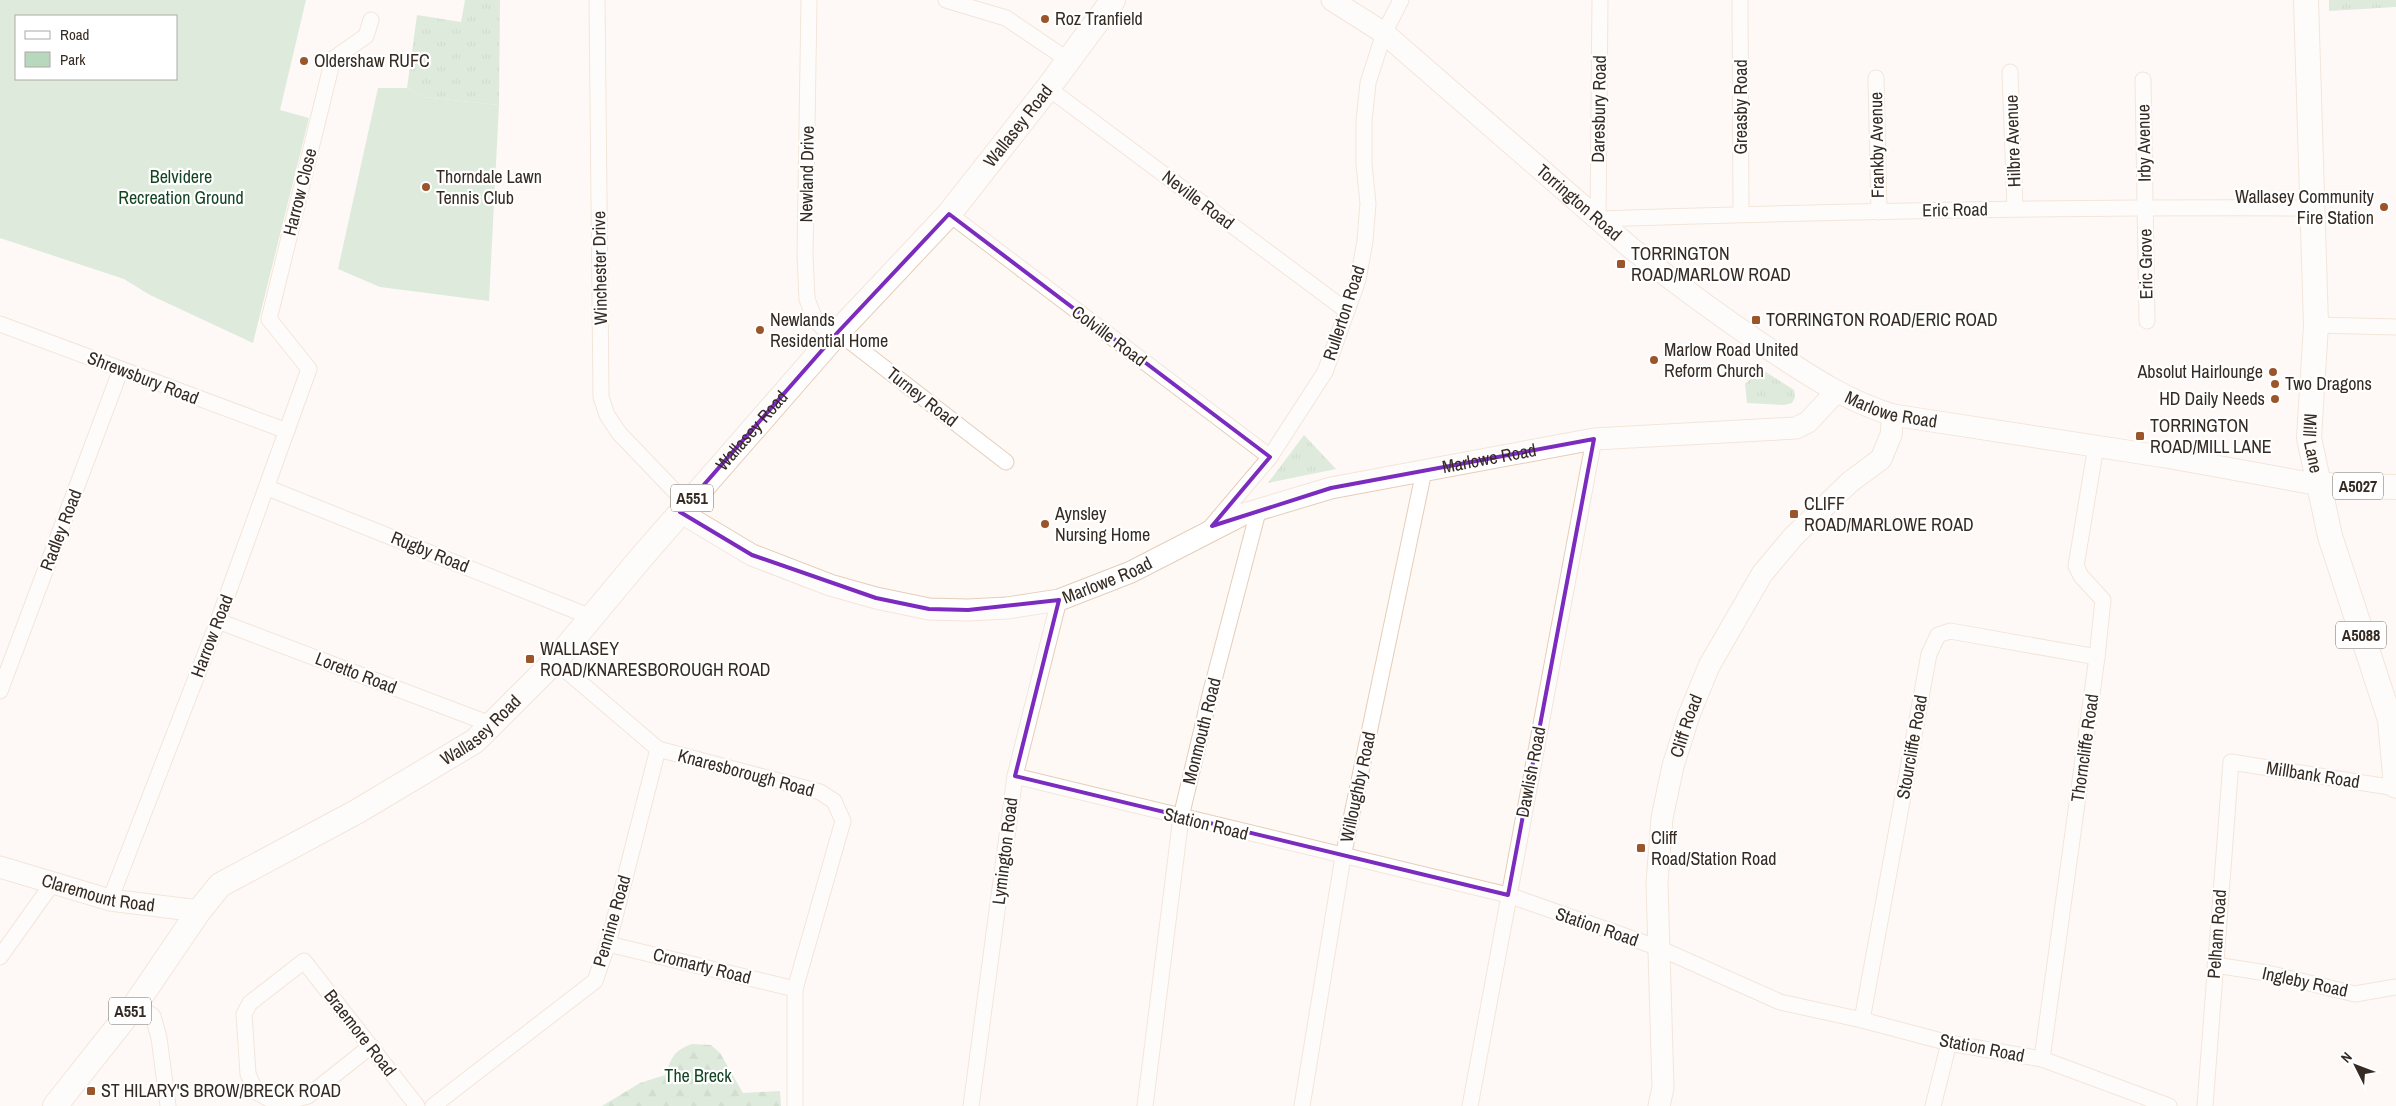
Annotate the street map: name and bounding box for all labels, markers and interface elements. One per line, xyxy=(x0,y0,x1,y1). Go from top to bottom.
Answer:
place label: Roz Tranfield xyxy=(1055,6,1143,31)
marker: Roz Tranfield xyxy=(1039,13,1051,25)
legend xyxy=(15,15,178,80)
text: Road xyxy=(60,24,89,45)
place label: Oldershaw RUFC xyxy=(314,48,430,73)
text: Park xyxy=(60,49,86,70)
marker: Oldershaw RUFC xyxy=(298,55,310,67)
street label: Daresbury Road xyxy=(1585,55,1612,163)
street label: Greasby Road xyxy=(1728,59,1753,155)
street label: Wallasey Road xyxy=(977,79,1058,172)
street label: Frankby Avenue xyxy=(1863,92,1890,198)
street label: Hilbre Avenue xyxy=(1998,94,2027,188)
street label: Irby Avenue xyxy=(2130,104,2157,182)
street label: Newland Drive xyxy=(793,125,820,223)
street label: Harrow Close xyxy=(277,145,322,238)
street label: Torrington Road xyxy=(1531,158,1627,247)
park label: Belvidere Recreation Ground xyxy=(118,164,244,210)
place label: Thorndale Lawn Tennis Club xyxy=(436,164,542,210)
street label: Neville Road xyxy=(1157,164,1240,235)
marker: Thorndale Lawn Tennis Club xyxy=(420,181,432,193)
place label: Wallasey Community Fire Station xyxy=(2235,184,2375,230)
street label: Eric Road xyxy=(1922,196,1988,223)
marker: Wallasey Community Fire Station xyxy=(2378,201,2390,213)
street label: Winchester Drive xyxy=(586,211,613,325)
street label: Eric Grove xyxy=(2132,229,2159,299)
place label: TORRINGTON ROAD/MARLOW ROAD xyxy=(1631,241,1791,287)
marker: TORRINGTON ROAD/MARLOW ROAD xyxy=(1615,258,1627,270)
street label: Rullerton Road xyxy=(1316,262,1371,364)
street label: Colville Road xyxy=(1067,299,1152,372)
place label: Newlands Residential Home xyxy=(770,307,888,353)
place label: TORRINGTON ROAD/ERIC ROAD xyxy=(1766,307,1998,332)
marker: TORRINGTON ROAD/ERIC ROAD xyxy=(1750,314,1762,326)
marker: Newlands Residential Home xyxy=(754,324,766,336)
place label: Marlow Road United Reform Church xyxy=(1664,337,1799,383)
street label: Shrewsbury Road xyxy=(84,345,202,410)
marker: Marlow Road United Reform Church xyxy=(1648,354,1660,366)
place label: Absolut Hairlounge xyxy=(2136,359,2263,384)
street label: Turney Road xyxy=(881,361,963,432)
marker: Absolut Hairlounge xyxy=(2267,366,2279,378)
place label: Two Dragons xyxy=(2285,371,2372,396)
marker: Two Dragons xyxy=(2269,378,2281,390)
street label: Marlowe Road xyxy=(1841,384,1939,434)
street label: Wallasey Road xyxy=(710,385,793,476)
place label: HD Daily Needs xyxy=(2159,386,2265,411)
marker: HD Daily Needs xyxy=(2269,393,2281,405)
place label: TORRINGTON ROAD/MILL LANE xyxy=(2150,413,2272,459)
street label: Mill Lane xyxy=(2297,413,2329,475)
marker: TORRINGTON ROAD/MILL LANE xyxy=(2134,430,2146,442)
street label: Marlowe Road xyxy=(1440,437,1538,479)
road number: A5027 xyxy=(2333,472,2383,500)
road number: A551 xyxy=(671,484,713,512)
street label: Radley Road xyxy=(34,486,87,574)
place label: CLIFF ROAD/MARLOWE ROAD xyxy=(1804,491,1974,537)
place label: Aynsley Nursing Home xyxy=(1054,501,1150,547)
marker: CLIFF ROAD/MARLOWE ROAD xyxy=(1788,508,1800,520)
marker: Aynsley Nursing Home xyxy=(1039,518,1051,530)
street label: Rugby Road xyxy=(387,525,473,578)
street label: Marlowe Road xyxy=(1058,550,1156,610)
street label: Harrow Road xyxy=(184,591,239,681)
road number: A5088 xyxy=(2336,622,2386,648)
place label: WALLASEY ROAD/KNARESBOROUGH ROAD xyxy=(540,636,770,682)
street label: Loretto Road xyxy=(312,646,400,699)
marker: WALLASEY ROAD/KNARESBOROUGH ROAD xyxy=(524,653,536,665)
street label: Monmouth Road xyxy=(1176,675,1227,787)
street label: Wallasey Road xyxy=(435,689,526,771)
street label: Cliff Road xyxy=(1663,690,1708,761)
street label: Thorncliffe Road xyxy=(2065,692,2104,804)
street label: Stourcliffe Road xyxy=(1890,693,1933,801)
street label: Dawlish Road xyxy=(1509,724,1552,819)
street label: Willoughby Road xyxy=(1334,729,1381,844)
street label: Knaresborough Road xyxy=(675,742,817,803)
street label: Millbank Road xyxy=(2265,755,2362,794)
street label: Lymington Road xyxy=(986,796,1023,906)
street label: Station Road xyxy=(1161,801,1251,846)
place label: Cliff Road/Station Road xyxy=(1651,825,1777,871)
marker: Cliff Road/Station Road xyxy=(1635,842,1647,854)
street label: Claremount Road xyxy=(39,867,156,917)
street label: Pennine Road xyxy=(586,872,637,970)
street label: Pelham Road xyxy=(2201,888,2232,979)
street label: Station Road xyxy=(1552,901,1642,952)
street label: Cromarty Road xyxy=(651,941,754,990)
street label: Ingleby Road xyxy=(2260,960,2350,1003)
street label: Braemore Road xyxy=(318,984,402,1081)
road number: A551 xyxy=(109,998,151,1024)
street label: Station Road xyxy=(1937,1027,2027,1068)
north arrow xyxy=(2331,1041,2381,1091)
text: N xyxy=(2337,1048,2356,1066)
park label: The Breck xyxy=(664,1063,732,1088)
place label: ST HILARY'S BROW/BRECK ROAD xyxy=(101,1078,341,1103)
marker: ST HILARY'S BROW/BRECK ROAD xyxy=(85,1085,97,1097)

